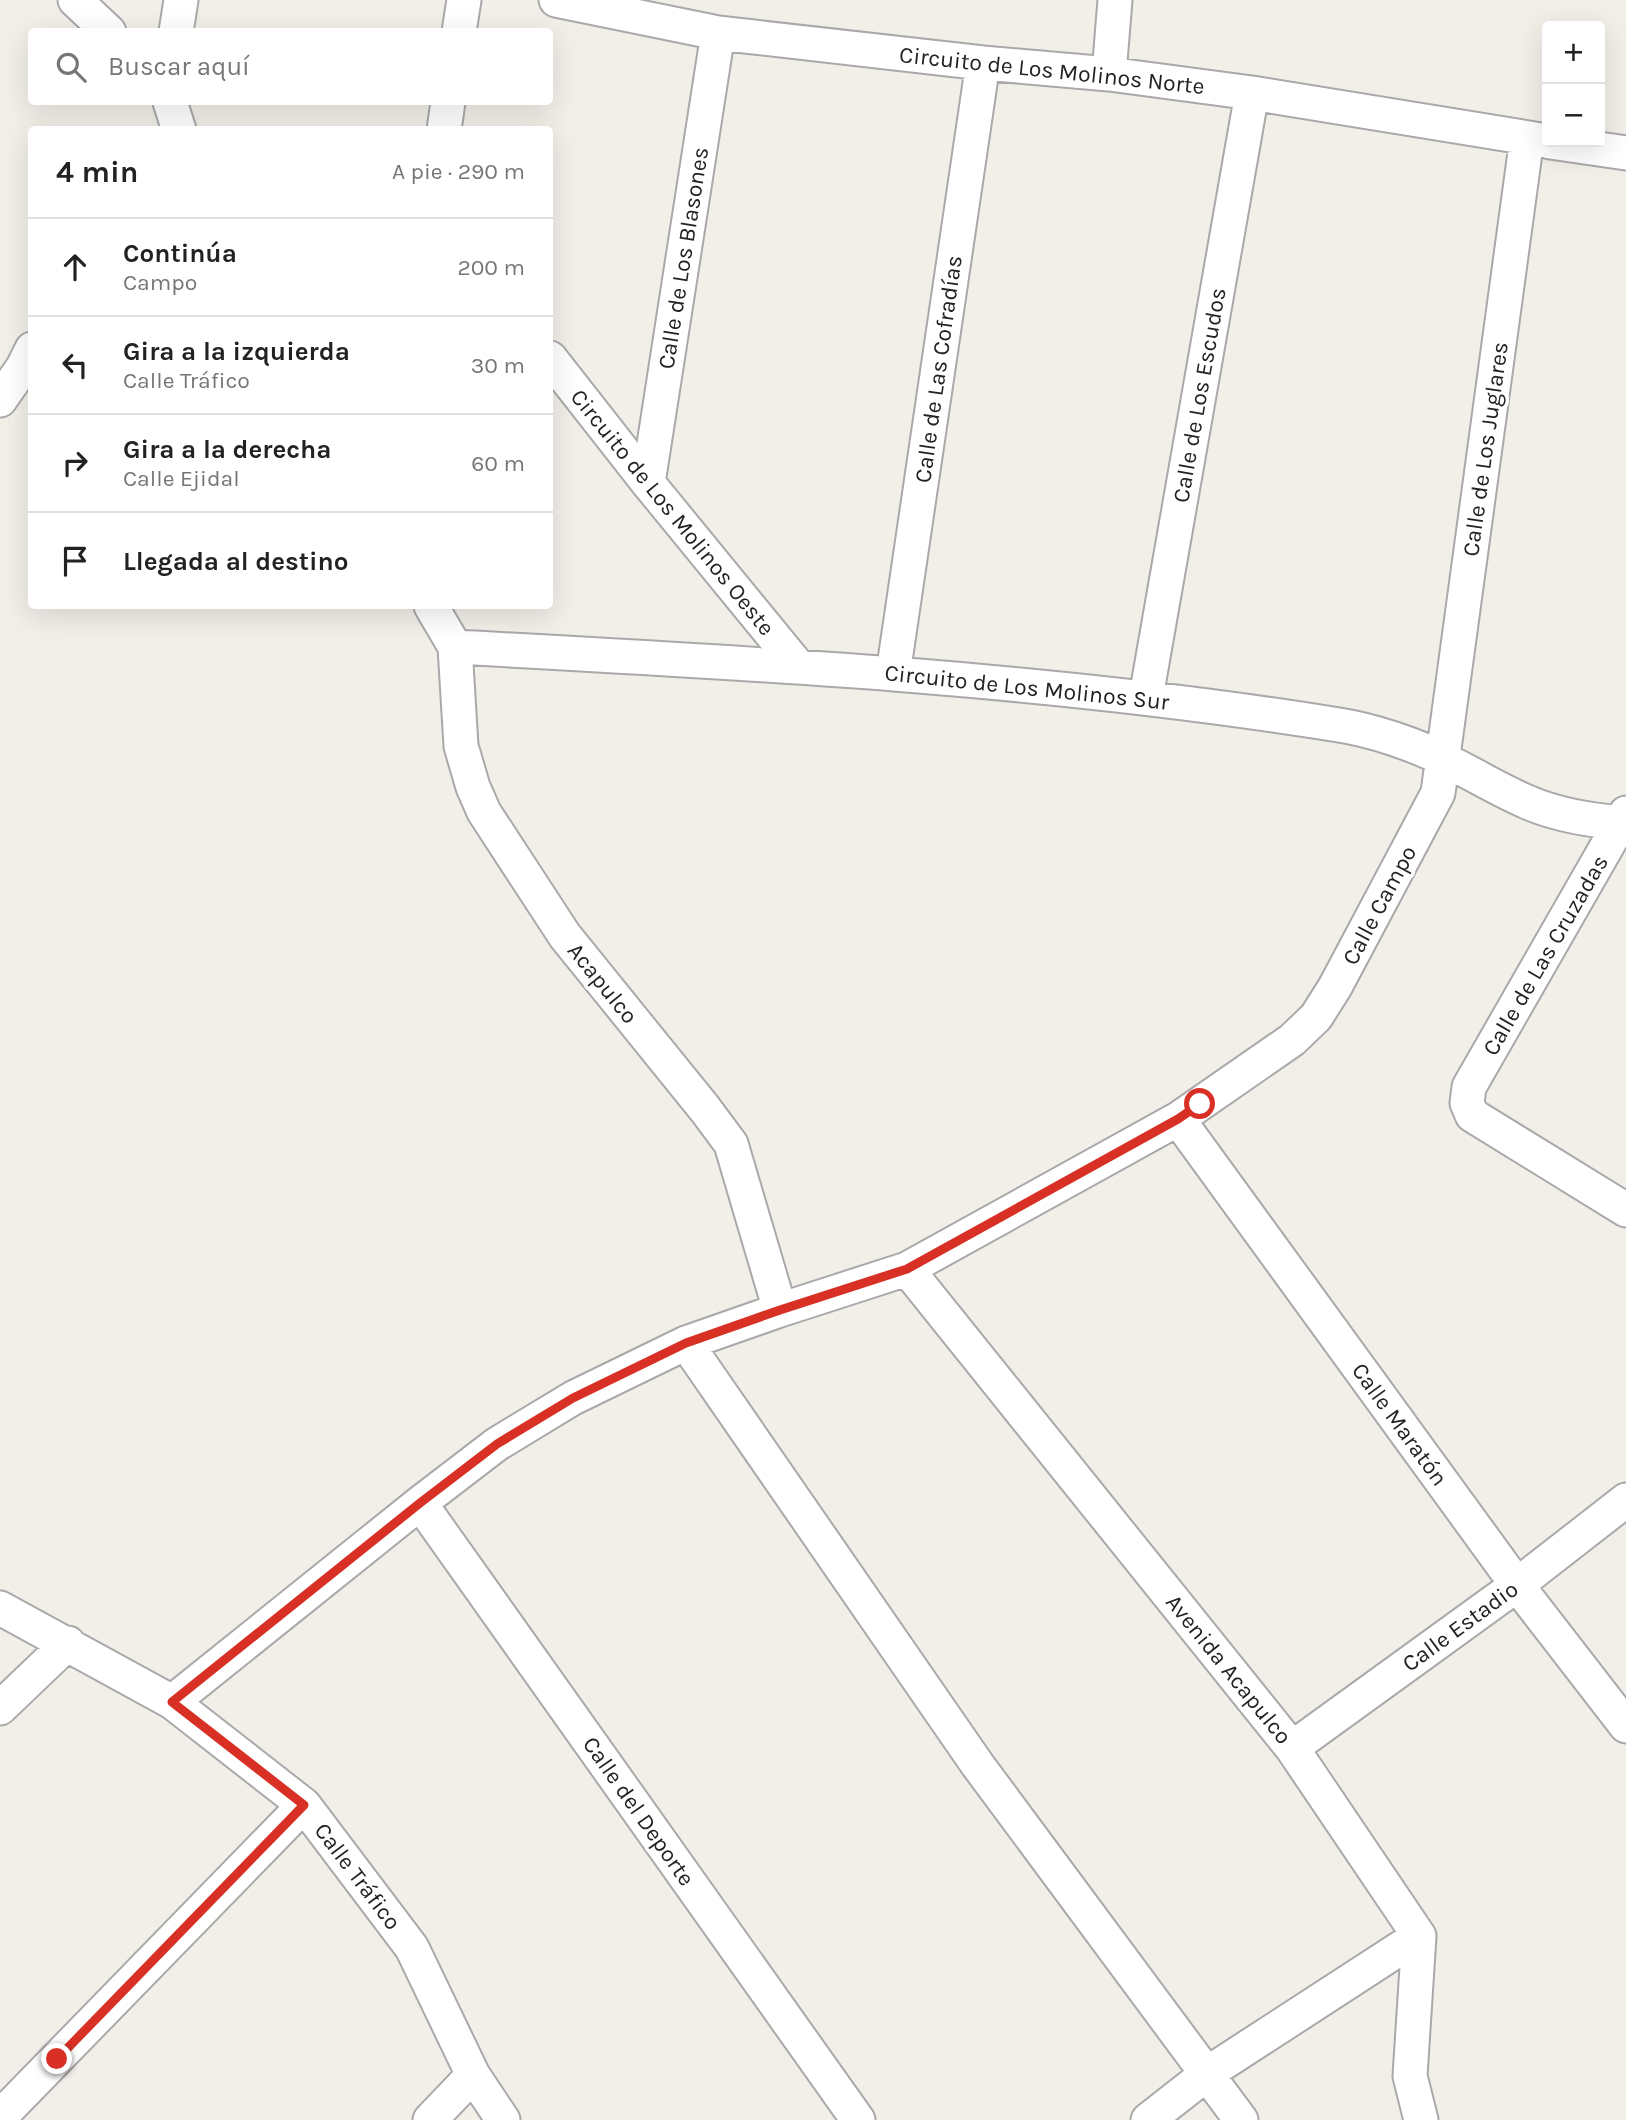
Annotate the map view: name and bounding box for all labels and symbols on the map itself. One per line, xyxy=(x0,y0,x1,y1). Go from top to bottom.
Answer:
street label: Circuito de Los Molinos Norte xyxy=(898,41,1206,100)
street label: Calle de Los Blasones xyxy=(653,145,714,371)
street label: Calle de Las Cofradías xyxy=(909,254,968,485)
street label: Calle de Los Escudos xyxy=(1167,286,1232,505)
street label: Calle de Los Juglares xyxy=(1457,340,1514,558)
street label: Circuito de Los Molinos Oeste xyxy=(565,384,780,641)
street label: Circuito de Los Molinos Sur xyxy=(883,659,1171,716)
street label: Calle Campo xyxy=(1337,841,1422,969)
street label: Calle de Las Cruzadas xyxy=(1477,850,1614,1060)
street label: Acapulco xyxy=(562,938,643,1029)
route start xyxy=(1184,1088,1215,1119)
street label: Calle Maratón xyxy=(1346,1358,1453,1491)
street label: Calle Estadio xyxy=(1397,1575,1523,1677)
street label: Avenida Acapulco xyxy=(1160,1589,1297,1750)
street label: Calle del Deporte xyxy=(577,1731,700,1891)
street label: Calle Tráfico xyxy=(309,1818,407,1935)
route end xyxy=(41,2043,72,2074)

